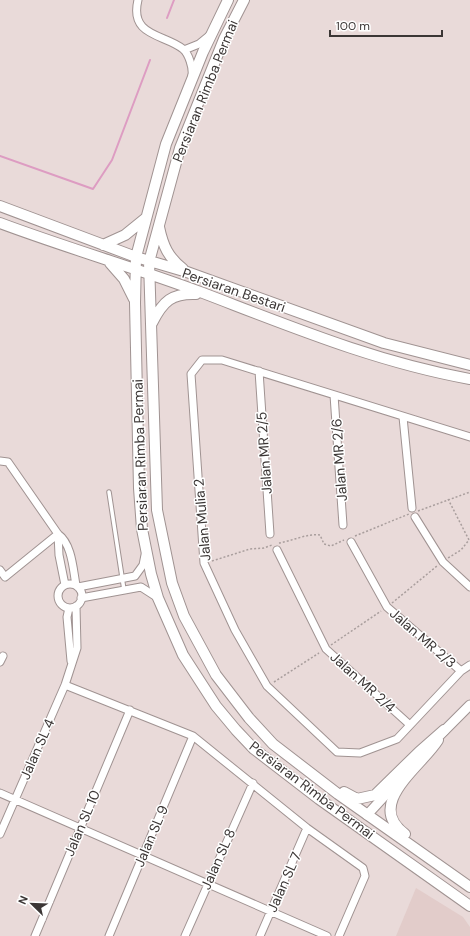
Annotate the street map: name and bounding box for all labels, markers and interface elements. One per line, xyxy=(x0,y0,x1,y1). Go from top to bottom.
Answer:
scale bar xyxy=(330,12,442,38)
street label: Persiaran Rimba Permai xyxy=(168,17,242,165)
text: 100 m xyxy=(336,18,370,34)
street label: Persiaran Bestari xyxy=(180,264,288,316)
street label: Persiaran Rimba Permai xyxy=(128,379,152,531)
street label: Jalan MR 2/5 xyxy=(252,411,276,495)
street label: Jalan MR 2/6 xyxy=(327,418,351,502)
street label: Jalan Mulia 2 xyxy=(189,478,215,562)
street label: Jalan MR 2/3 xyxy=(386,604,460,672)
street label: Jalan MR 2/4 xyxy=(326,648,400,716)
street label: Jalan SL 4 xyxy=(16,715,59,782)
street label: Persiaran Rimba Permai xyxy=(246,737,378,843)
street label: Jalan SL 10 xyxy=(60,787,104,859)
street label: Jalan SL 9 xyxy=(130,802,172,870)
street label: Jalan SL 8 xyxy=(197,826,239,892)
street label: Jalan SL 7 xyxy=(263,849,305,915)
north arrow xyxy=(12,884,52,924)
text: N xyxy=(15,894,31,907)

